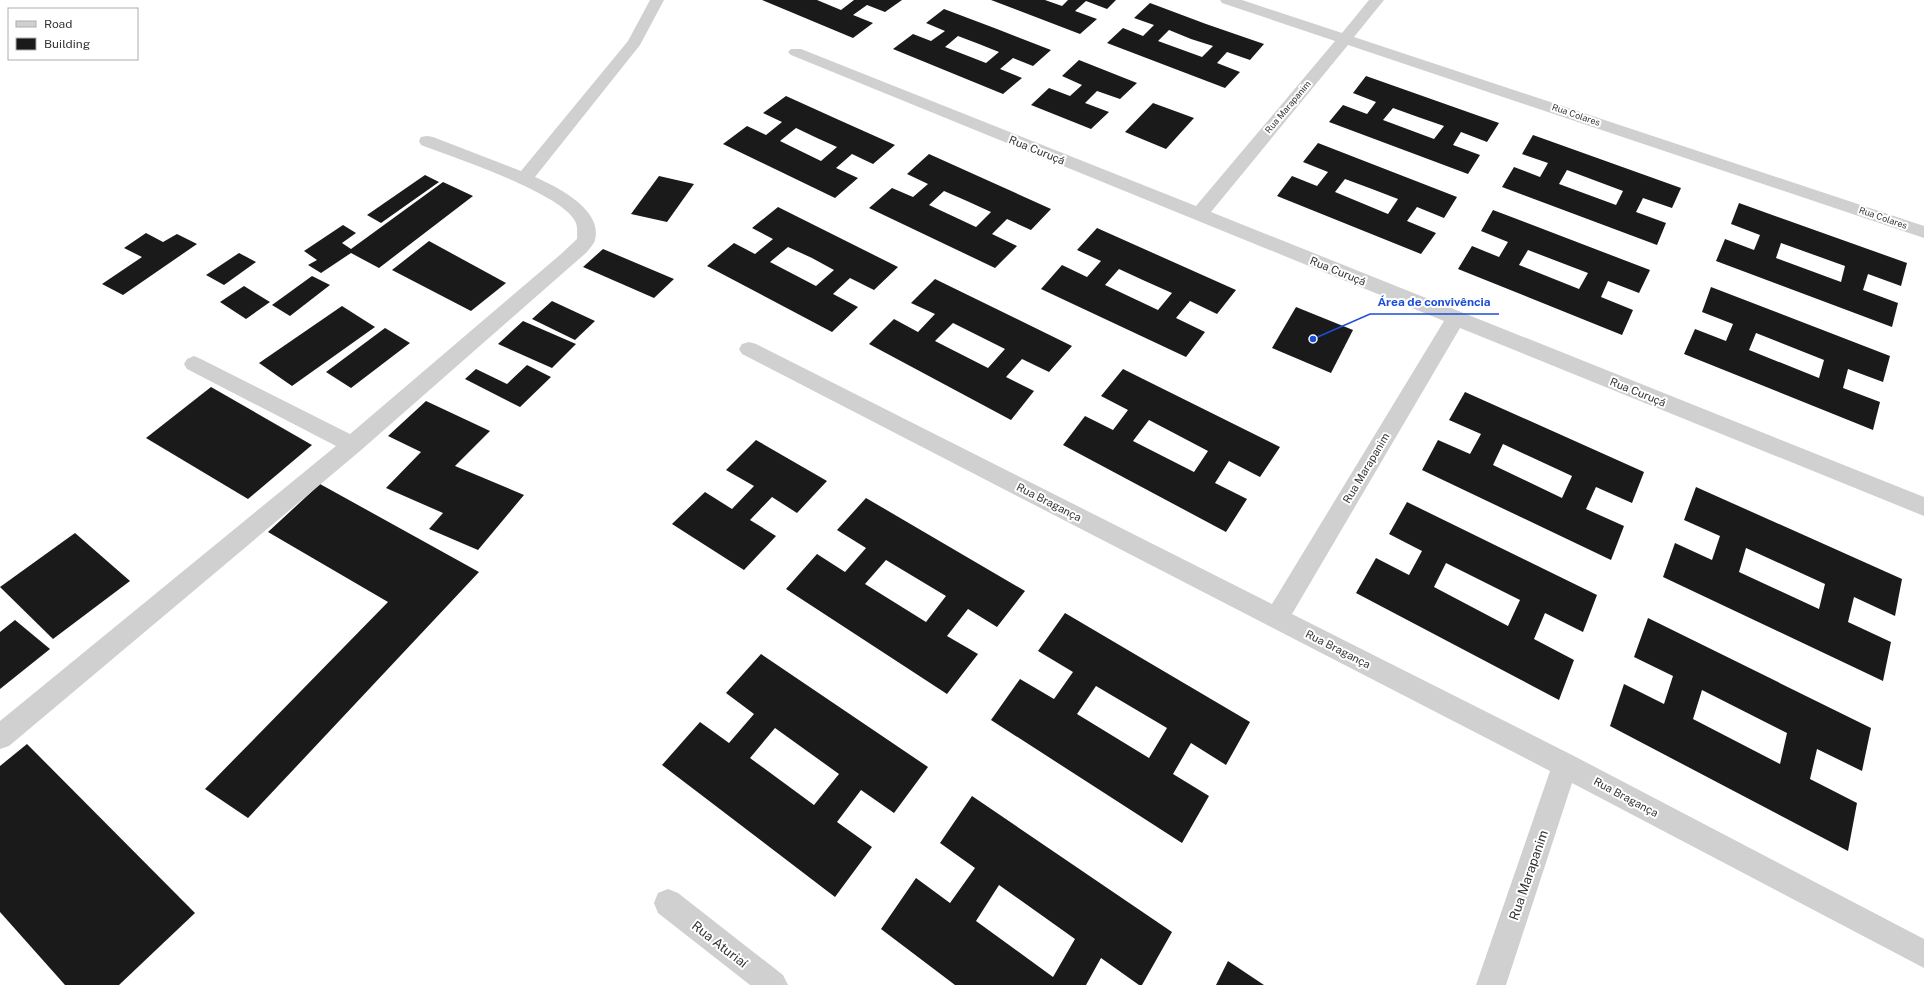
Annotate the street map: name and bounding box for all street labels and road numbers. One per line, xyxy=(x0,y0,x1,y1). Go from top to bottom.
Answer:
street label: Rua Marapanim xyxy=(1262,78,1313,135)
street label: Rua Colares xyxy=(1551,101,1602,128)
street label: Rua Curuçá xyxy=(1007,133,1067,168)
street label: Rua Colares xyxy=(1858,204,1909,231)
street label: Rua Curuçá xyxy=(1308,254,1368,289)
street label: Rua Curuçá xyxy=(1608,375,1668,410)
street label: Rua Marapanim xyxy=(1340,431,1392,505)
street label: Rua Bragança xyxy=(1014,481,1083,524)
street label: Rua Bragança xyxy=(1303,628,1372,671)
street label: Rua Bragança xyxy=(1591,775,1660,820)
street label: Rua Marapanim xyxy=(1506,828,1551,922)
street label: Rua Aturiaí xyxy=(689,918,751,971)

